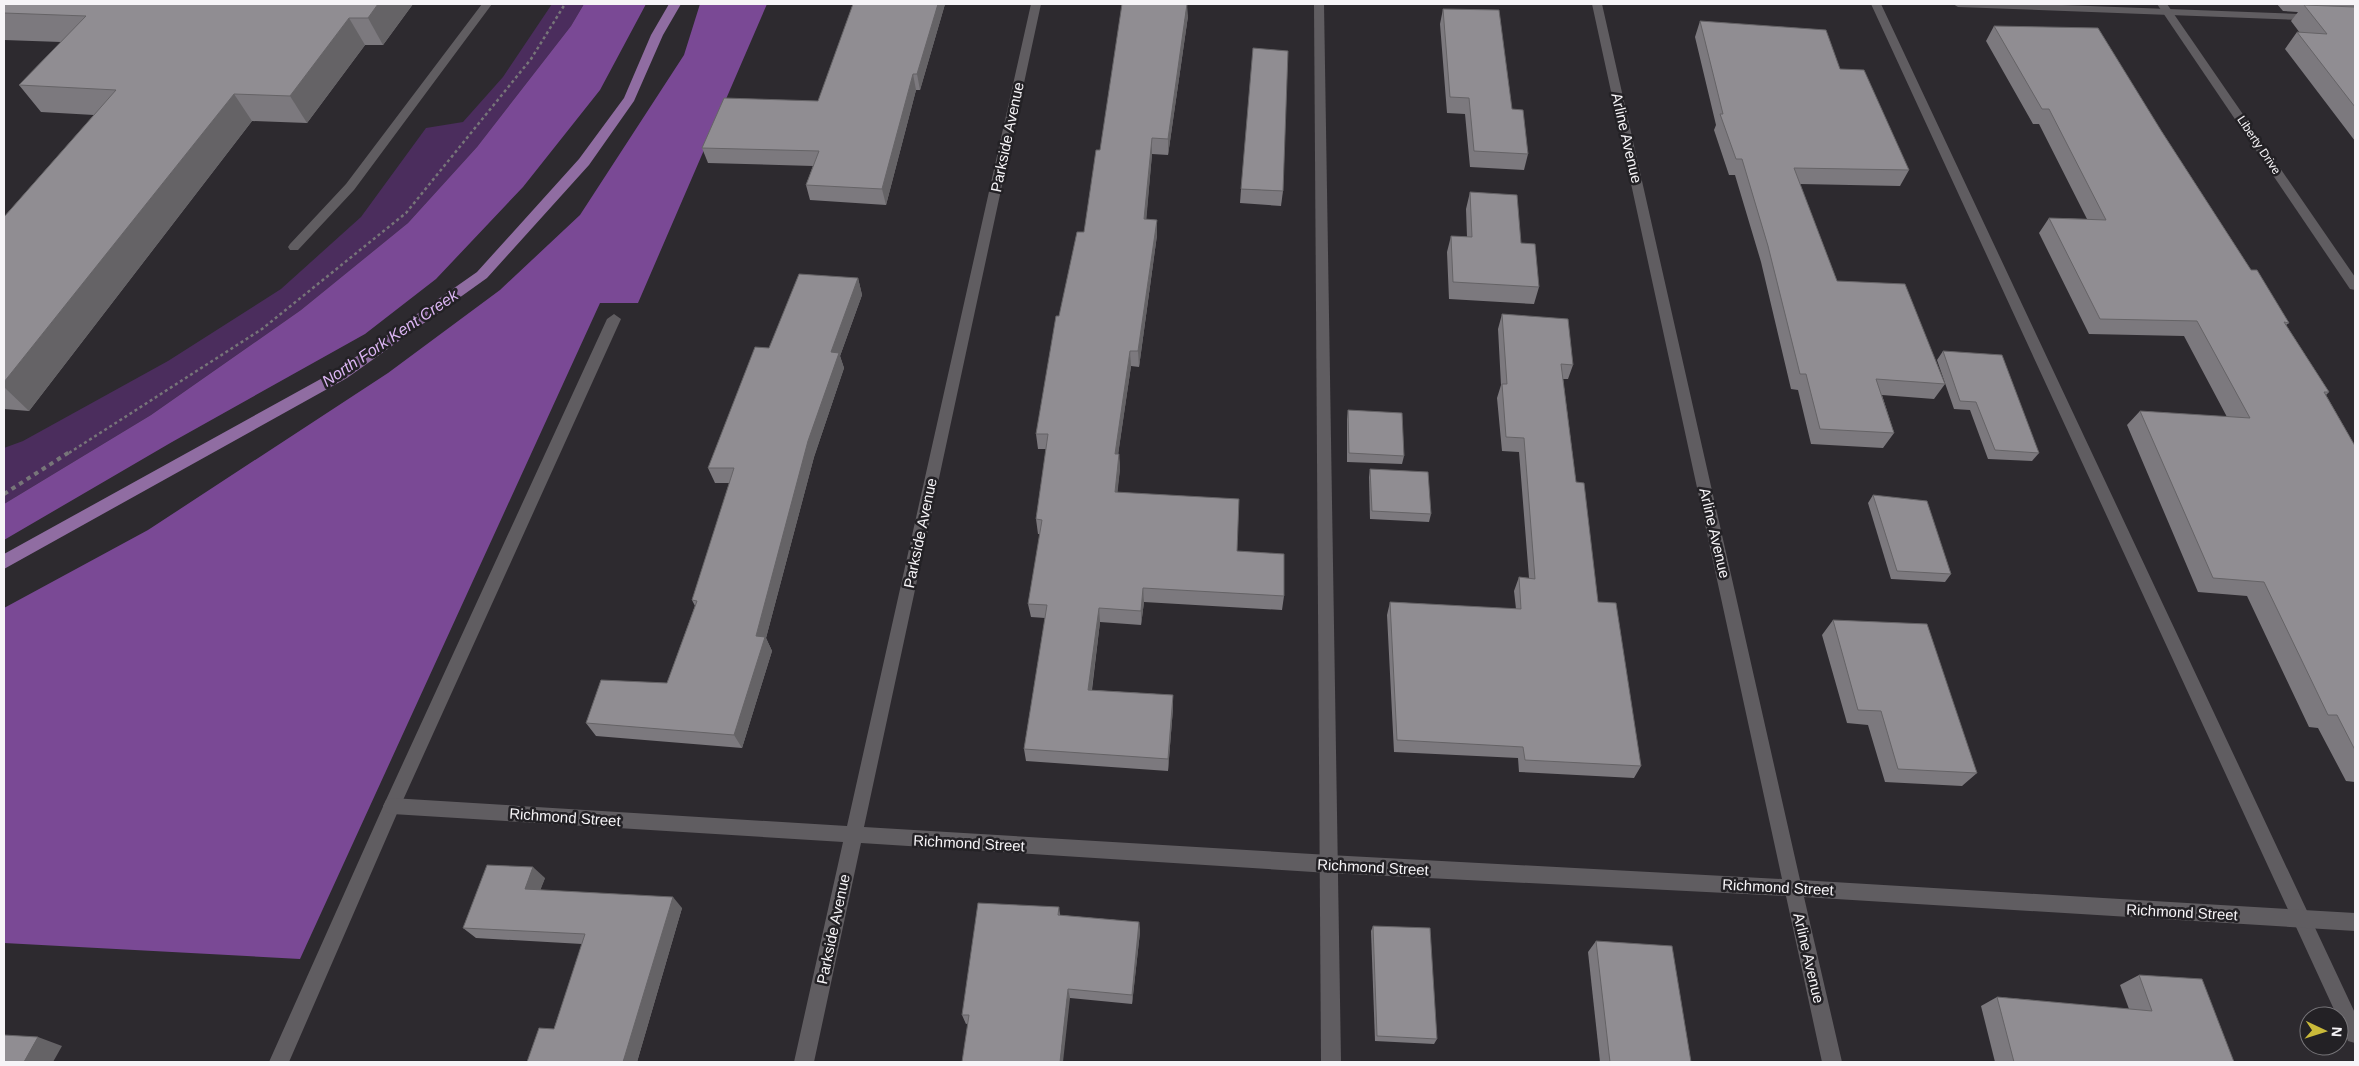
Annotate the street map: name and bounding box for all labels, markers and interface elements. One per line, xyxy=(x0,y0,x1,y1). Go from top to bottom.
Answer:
street label: Parkside Avenue xyxy=(987,80,1027,194)
street label: Arline Avenue xyxy=(1608,91,1646,185)
street label: Liberty Drive xyxy=(2234,113,2284,177)
water label: North Fork Kent Creek xyxy=(319,286,462,390)
street label: Parkside Avenue xyxy=(900,476,940,590)
street label: Arline Avenue xyxy=(1696,486,1734,580)
street label: Richmond Street xyxy=(509,805,622,829)
street label: Richmond Street xyxy=(913,832,1026,854)
street label: Richmond Street xyxy=(1317,856,1430,878)
street label: Parkside Avenue xyxy=(813,872,853,986)
street label: Richmond Street xyxy=(1722,876,1835,898)
street label: Richmond Street xyxy=(2126,901,2239,923)
street label: Arline Avenue xyxy=(1790,911,1828,1005)
north arrow xyxy=(2299,1006,2349,1056)
text: N xyxy=(2329,1026,2345,1038)

